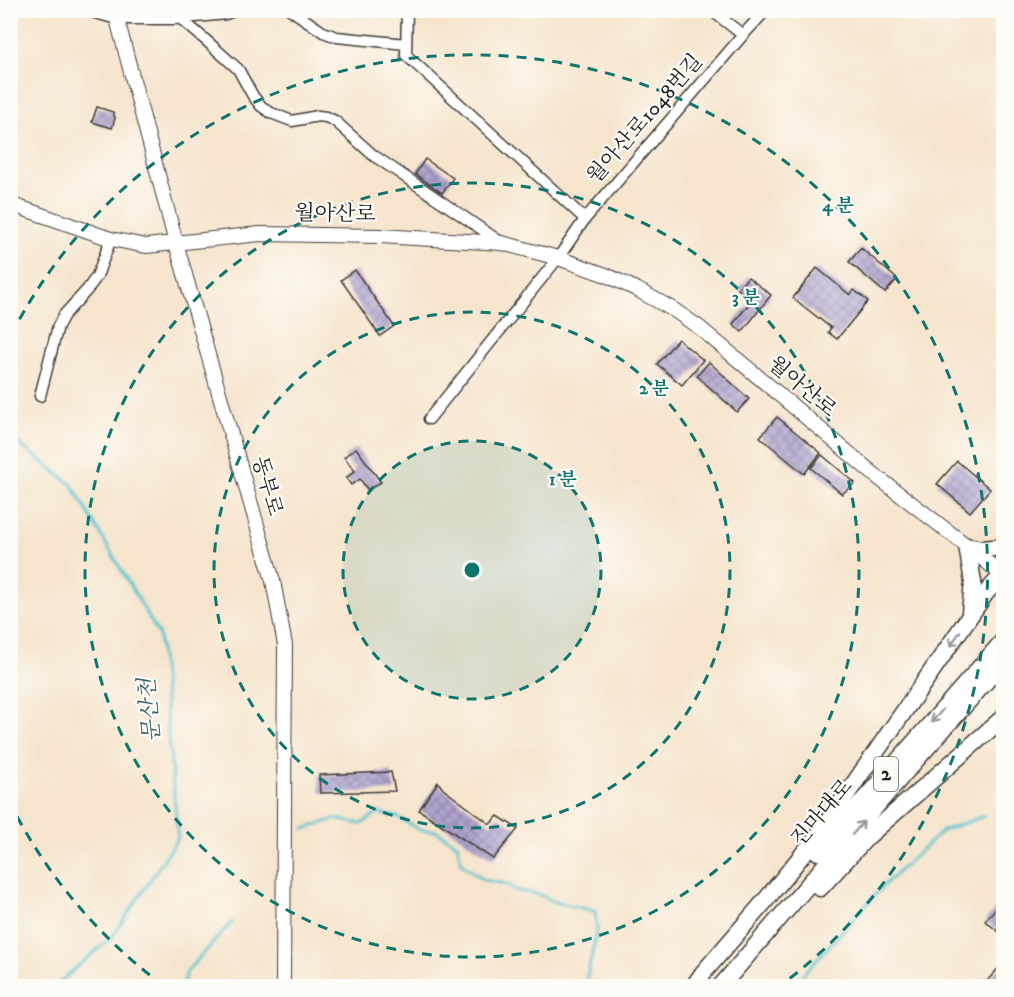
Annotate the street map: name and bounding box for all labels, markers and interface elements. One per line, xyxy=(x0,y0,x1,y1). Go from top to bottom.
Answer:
street label: 월아산로1048번길 xyxy=(582,49,708,189)
text: 4 분 xyxy=(821,195,854,217)
street label: 월아산로 xyxy=(294,200,376,228)
text: 3 분 xyxy=(732,287,761,309)
street label: 월아산로 xyxy=(763,351,841,423)
text: 2 분 xyxy=(639,378,670,400)
street label: 동부로 xyxy=(246,453,288,519)
text: 1 분 xyxy=(549,469,578,491)
centre of rings xyxy=(462,560,482,580)
one-way arrow xyxy=(949,630,961,646)
water label: 문산천 xyxy=(134,675,166,743)
one-way arrow xyxy=(930,708,944,723)
road number: 2 xyxy=(874,757,898,791)
street label: 진마대로 xyxy=(786,774,858,852)
one-way arrow xyxy=(850,820,864,836)

